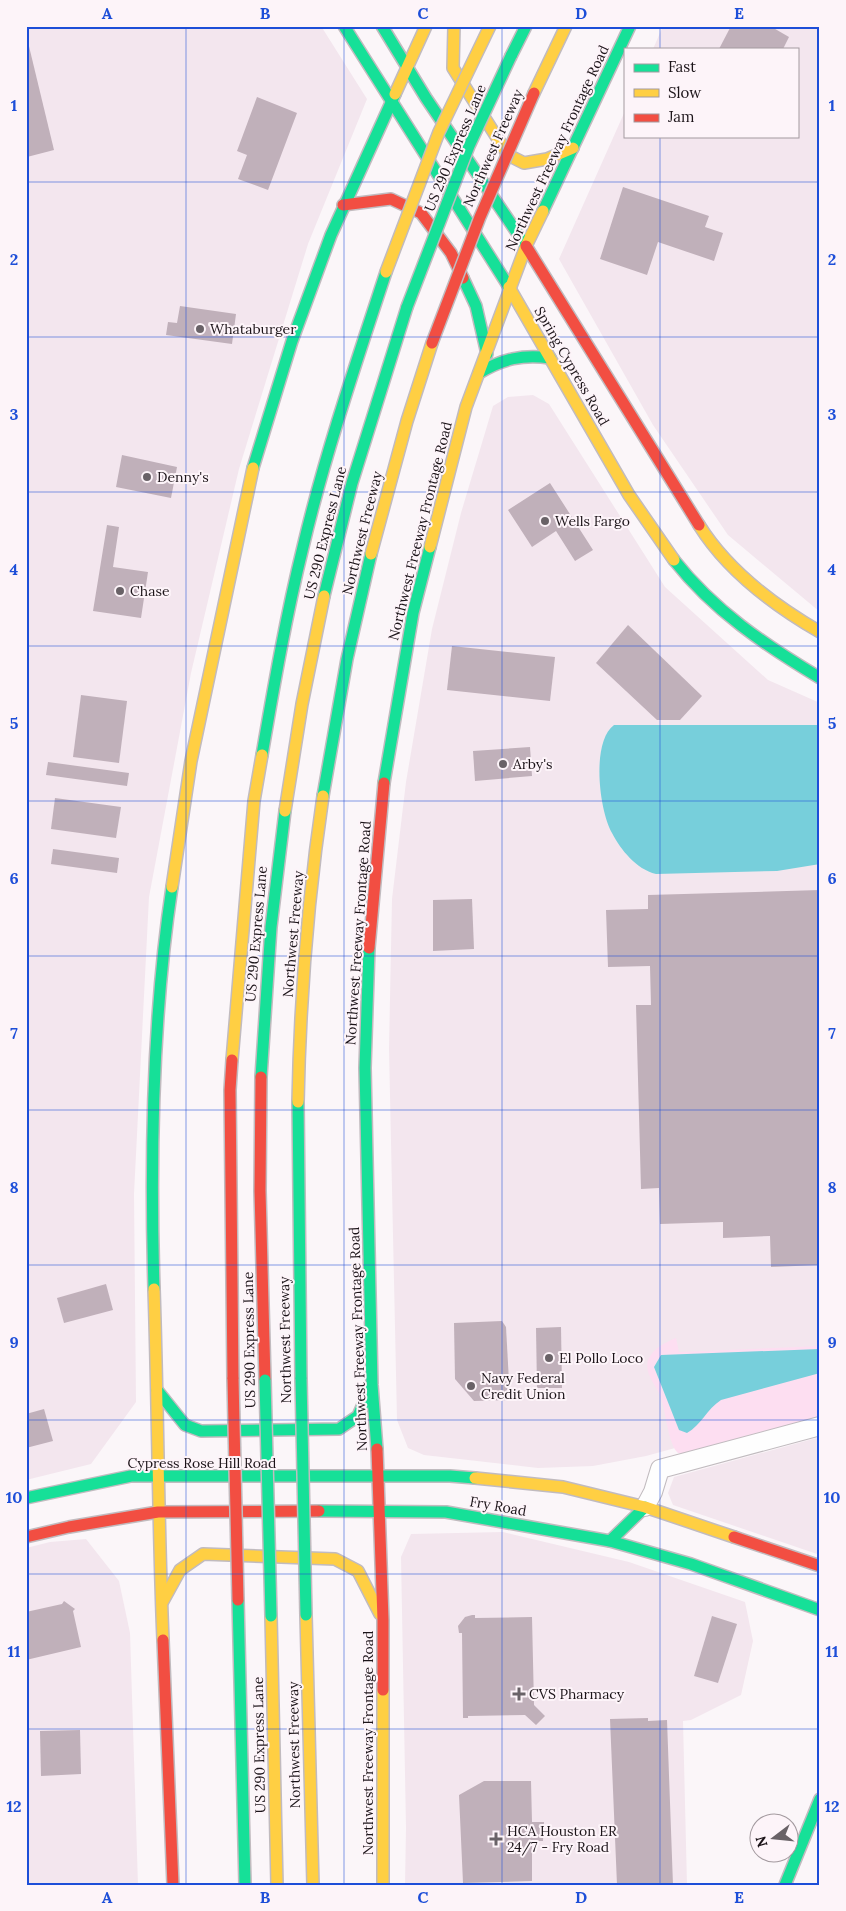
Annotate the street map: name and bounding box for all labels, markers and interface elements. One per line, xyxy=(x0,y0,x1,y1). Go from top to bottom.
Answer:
text: A xyxy=(102,3,113,23)
text: B xyxy=(260,3,271,23)
text: C xyxy=(417,3,429,23)
text: D xyxy=(575,3,587,23)
text: E xyxy=(734,3,744,23)
street label: Northwest Freeway Frontage Road xyxy=(501,42,613,254)
legend xyxy=(624,48,798,138)
text: Fast xyxy=(668,57,696,76)
street label: US 290 Express Lane xyxy=(420,81,490,214)
text: Slow xyxy=(668,83,701,102)
street label: Northwest Freeway xyxy=(459,86,527,210)
text: 1 xyxy=(11,95,17,115)
text: 1 xyxy=(829,95,835,115)
text: Jam xyxy=(667,107,695,126)
text: 2 xyxy=(10,249,18,269)
text: 2 xyxy=(828,249,836,269)
street label: Spring Cypress Road xyxy=(531,303,613,429)
place label: Whataburger xyxy=(210,320,296,338)
marker: Whataburger xyxy=(194,323,206,335)
text: 3 xyxy=(10,404,19,424)
text: 3 xyxy=(828,404,837,424)
street label: Northwest Freeway Frontage Road xyxy=(384,420,456,642)
street label: US 290 Express Lane xyxy=(300,464,350,601)
place label: Denny's xyxy=(157,468,209,486)
street label: Northwest Freeway xyxy=(338,469,386,597)
marker: Denny's xyxy=(141,471,153,483)
place label: Wells Fargo xyxy=(555,512,630,530)
marker: Wells Fargo xyxy=(539,515,551,527)
text: 4 xyxy=(10,559,19,579)
text: 4 xyxy=(828,559,837,579)
place label: Chase xyxy=(130,582,170,600)
marker: Chase xyxy=(114,585,126,597)
text: 5 xyxy=(10,713,19,733)
text: 5 xyxy=(828,713,837,733)
place label: Arby's xyxy=(512,755,553,773)
marker: Arby's xyxy=(497,758,509,770)
street label: Northwest Freeway Frontage Road xyxy=(341,820,375,1046)
street label: US 290 Express Lane xyxy=(241,865,271,1003)
text: 6 xyxy=(9,868,19,888)
text: 6 xyxy=(827,868,837,888)
street label: Northwest Freeway xyxy=(279,869,308,998)
text: 7 xyxy=(10,1023,18,1043)
text: 7 xyxy=(828,1023,836,1043)
text: 8 xyxy=(9,1177,19,1197)
text: 8 xyxy=(827,1177,837,1197)
street label: Northwest Freeway Frontage Road xyxy=(345,1226,371,1452)
street label: US 290 Express Lane xyxy=(239,1271,259,1408)
street label: Northwest Freeway xyxy=(275,1276,295,1404)
text: 9 xyxy=(9,1332,19,1352)
text: 9 xyxy=(827,1332,837,1352)
place label: El Pollo Loco xyxy=(559,1349,643,1367)
marker: El Pollo Loco xyxy=(543,1352,555,1364)
place label: Navy Federal Credit Union xyxy=(481,1369,566,1403)
marker: Navy Federal Credit Union xyxy=(465,1380,477,1392)
street label: Cypress Rose Hill Road xyxy=(128,1454,276,1472)
text: 10 xyxy=(6,1487,22,1507)
text: 10 xyxy=(824,1487,840,1507)
street label: Fry Road xyxy=(468,1492,528,1520)
street label: Northwest Freeway Frontage Road xyxy=(359,1631,377,1855)
text: 11 xyxy=(8,1641,21,1661)
text: 11 xyxy=(826,1641,839,1661)
street label: US 290 Express Lane xyxy=(249,1676,269,1813)
street label: Northwest Freeway xyxy=(284,1681,304,1809)
place label: CVS Pharmacy xyxy=(529,1685,625,1703)
marker: CVS Pharmacy xyxy=(513,1688,525,1700)
text: 12 xyxy=(6,1796,22,1816)
text: 12 xyxy=(824,1796,840,1816)
north arrow xyxy=(748,1814,798,1864)
place label: HCA Houston ER 24/7 - Fry Road xyxy=(507,1822,617,1856)
marker: HCA Houston ER 24/7 - Fry Road xyxy=(489,1832,503,1846)
text: N xyxy=(751,1834,772,1849)
text: A xyxy=(102,1887,113,1907)
text: B xyxy=(260,1887,271,1907)
text: C xyxy=(417,1887,429,1907)
text: D xyxy=(575,1887,587,1907)
text: E xyxy=(734,1887,744,1907)

